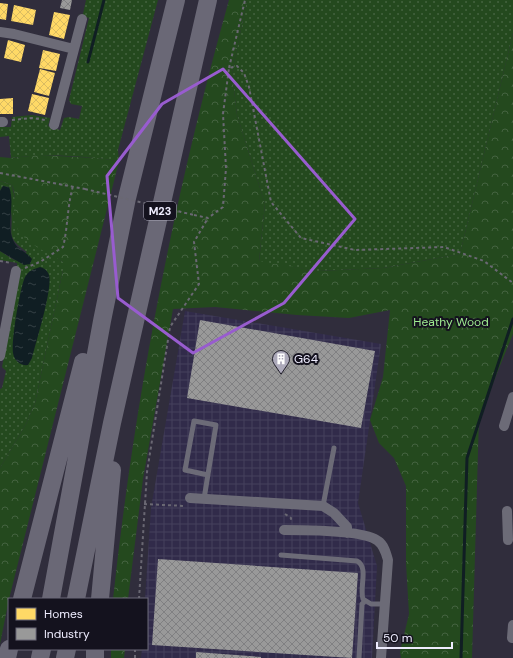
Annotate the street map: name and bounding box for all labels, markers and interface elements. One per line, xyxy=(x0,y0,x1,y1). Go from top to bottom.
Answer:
road number: M23 xyxy=(144,202,176,220)
park label: Heathy Wood xyxy=(413,314,489,330)
building icon: G64 xyxy=(271,349,291,374)
place label: G64 xyxy=(294,351,318,367)
legend xyxy=(8,598,148,650)
text: Homes xyxy=(44,606,83,622)
scale bar xyxy=(377,624,452,650)
text: Industry xyxy=(44,626,90,642)
text: 50 m xyxy=(383,630,412,646)

